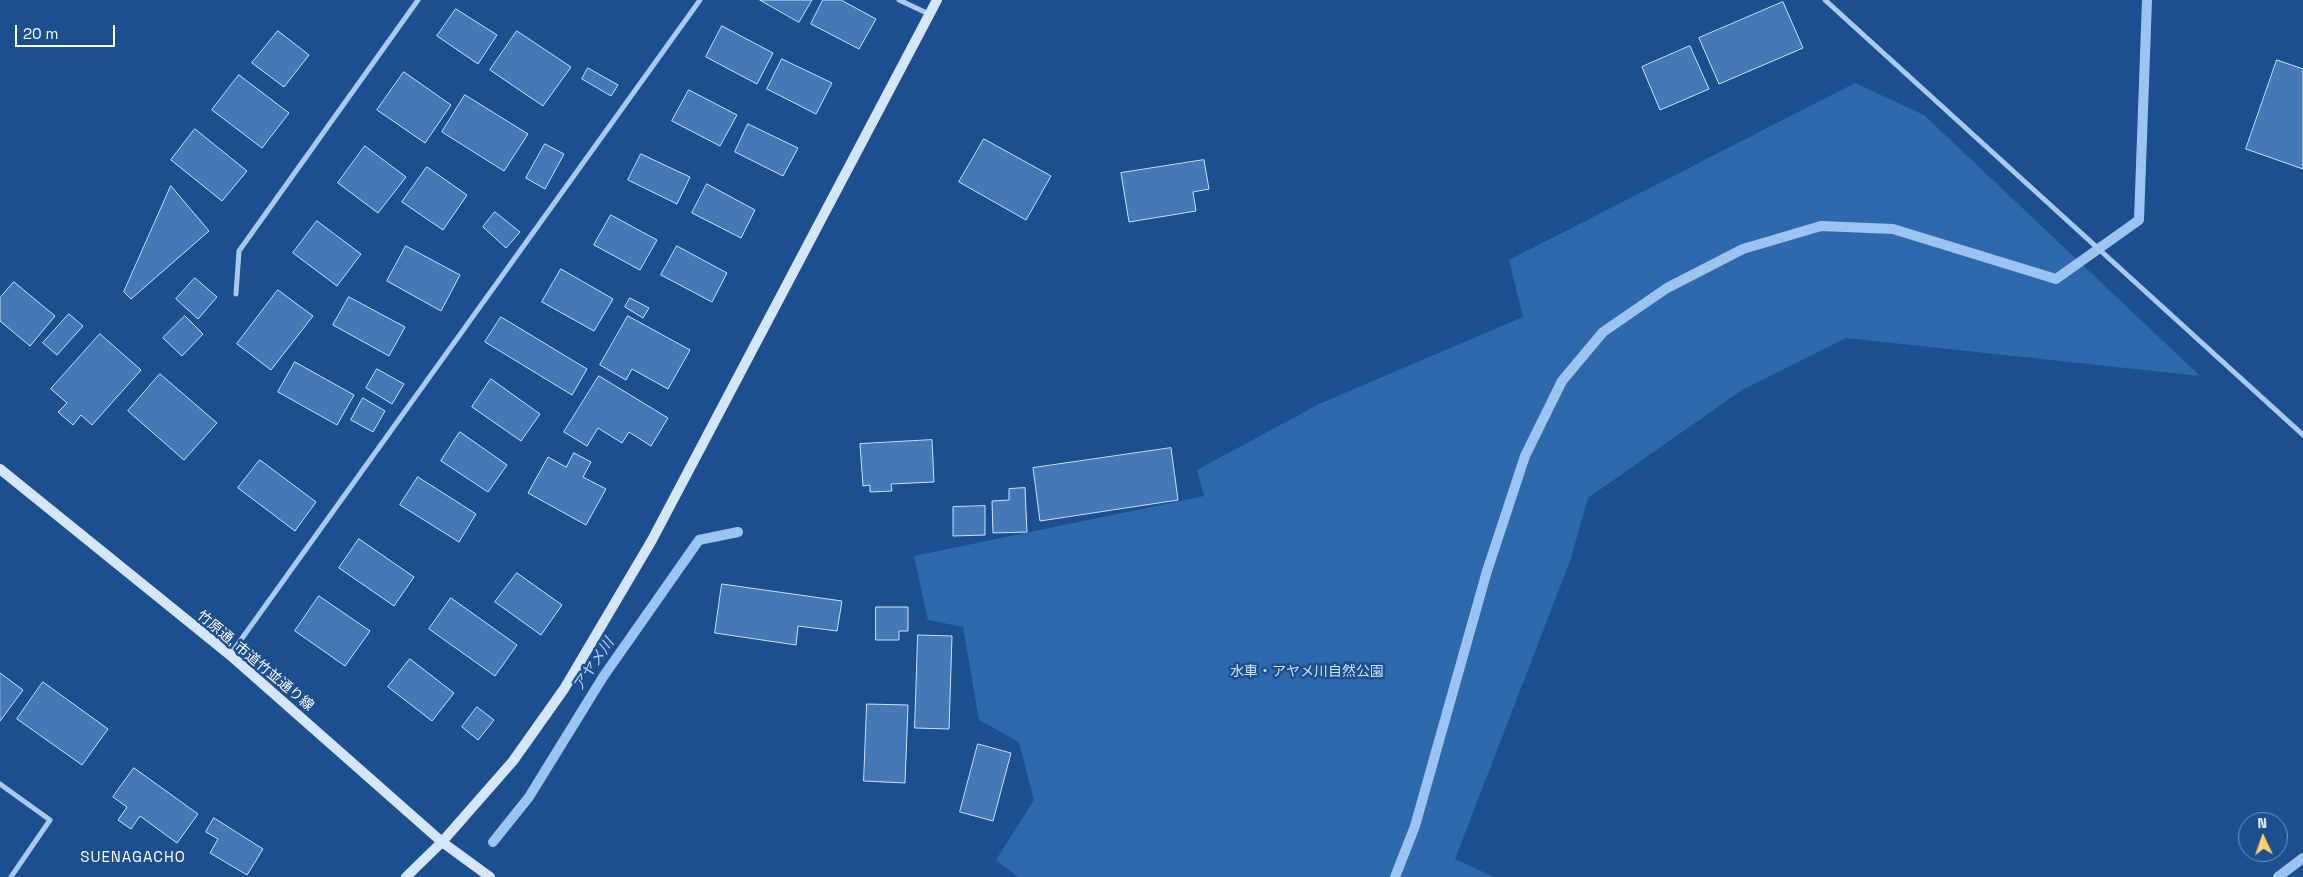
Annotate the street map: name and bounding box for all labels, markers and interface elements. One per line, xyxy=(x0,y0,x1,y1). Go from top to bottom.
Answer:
scale bar xyxy=(18,15,118,47)
text: 20 m xyxy=(23,24,58,43)
street label: 竹原通, 市道竹並通り線 xyxy=(193,607,317,715)
water label: アヤメ川 xyxy=(570,635,618,695)
park label: 水車・アヤメ川自然公園 xyxy=(1230,664,1384,680)
north arrow xyxy=(2238,812,2288,862)
text: N xyxy=(2257,814,2267,832)
district label: SUENAGACHO xyxy=(79,849,187,867)

